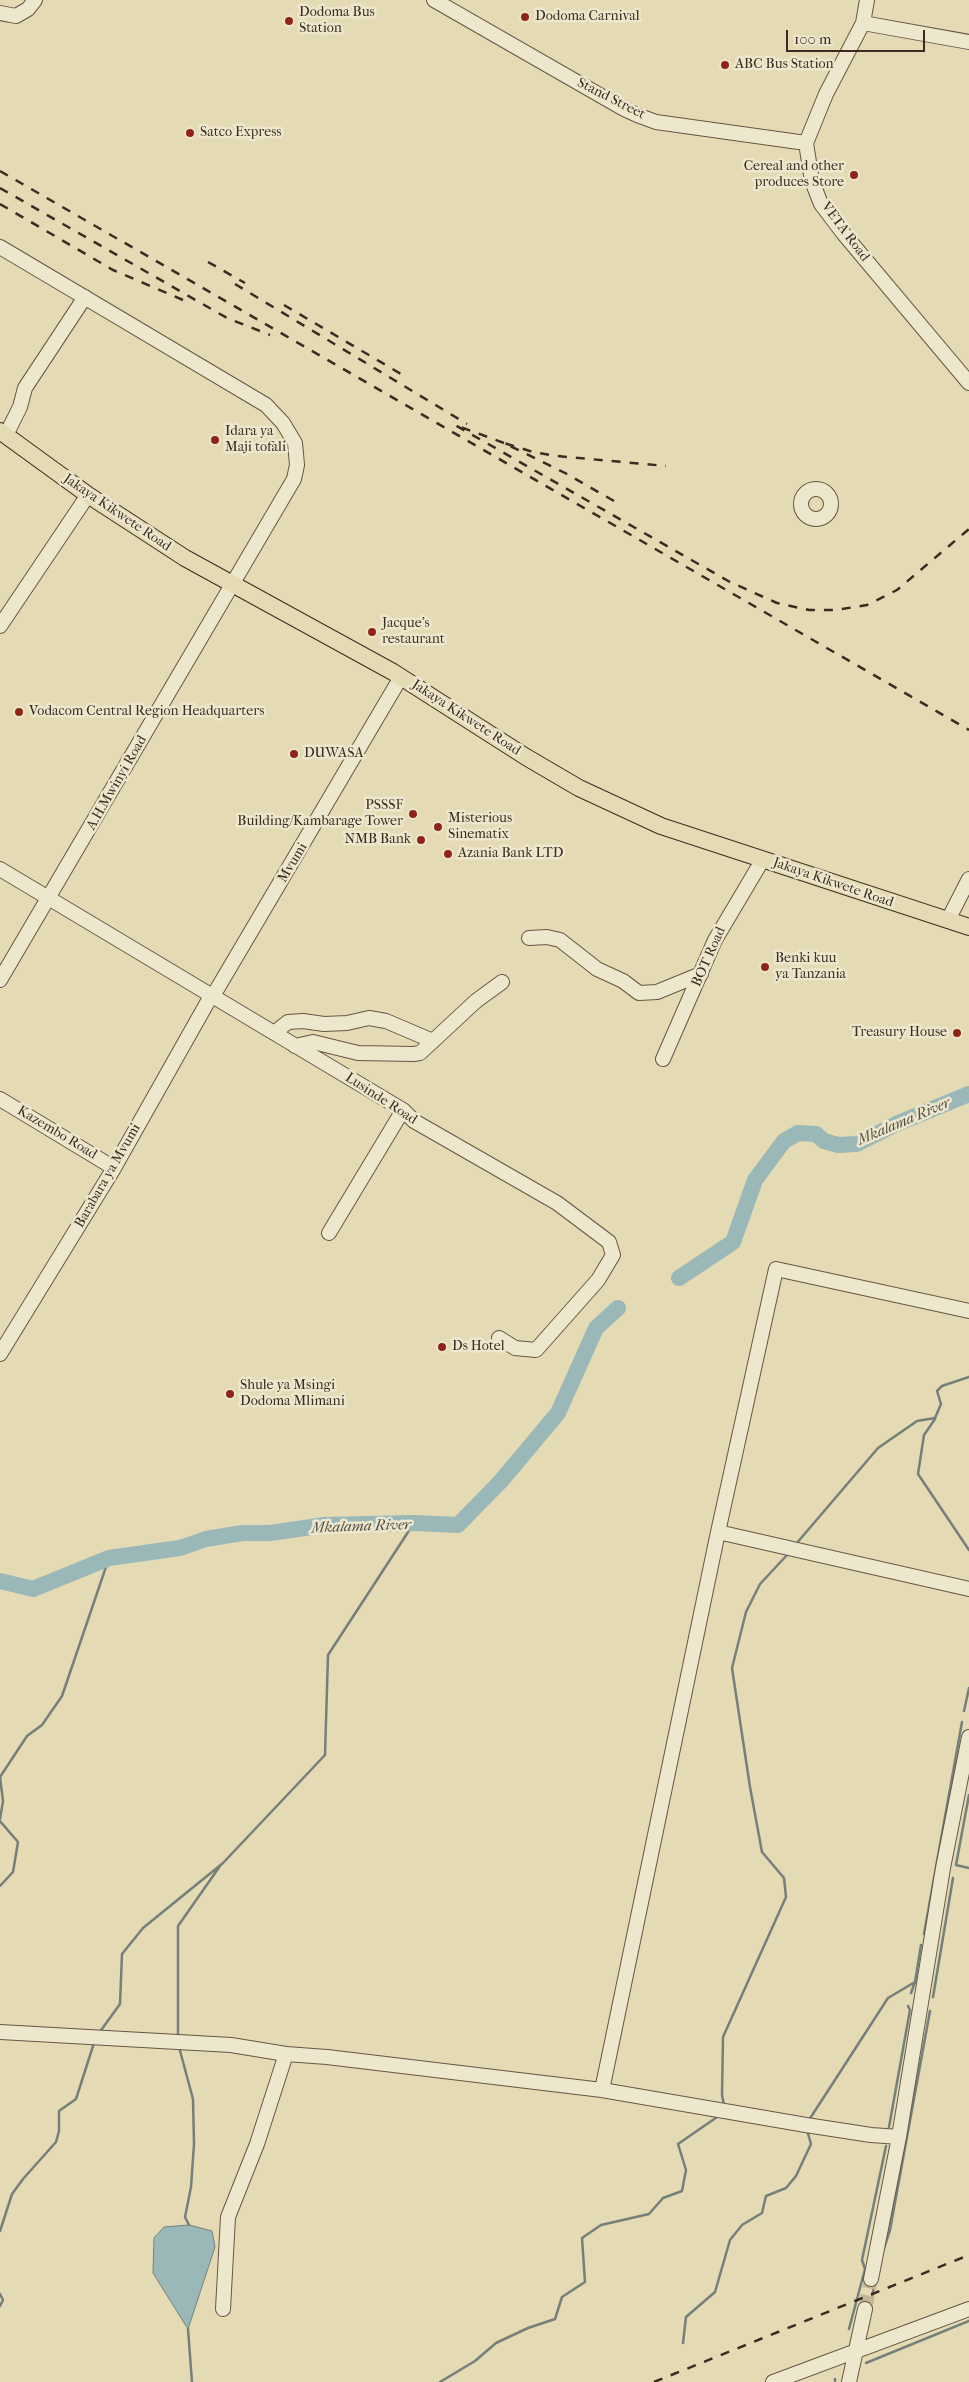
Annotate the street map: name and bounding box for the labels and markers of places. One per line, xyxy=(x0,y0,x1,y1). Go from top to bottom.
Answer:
place label: Dodoma Bus Station xyxy=(299,5,375,38)
place label: Dodoma Carnival xyxy=(535,9,640,25)
marker: Dodoma Carnival xyxy=(519,11,531,23)
marker: Dodoma Bus Station xyxy=(283,15,295,27)
place label: ABC Bus Station xyxy=(735,57,834,73)
marker: ABC Bus Station xyxy=(719,59,731,71)
place label: Satco Express xyxy=(200,125,281,141)
marker: Satco Express xyxy=(184,127,196,139)
place label: Cereal and other produces Store xyxy=(744,159,844,192)
marker: Cereal and other produces Store xyxy=(848,169,860,181)
place label: Idara ya Maji tofali xyxy=(225,424,286,457)
marker: Idara ya Maji tofali xyxy=(209,434,221,446)
place label: Jacque's restaurant xyxy=(382,616,445,648)
marker: Jacque's restaurant xyxy=(366,626,378,638)
place label: Vodacom Central Region Headquarters xyxy=(29,704,264,720)
marker: Vodacom Central Region Headquarters xyxy=(13,706,25,718)
place label: DUWASA xyxy=(304,746,363,762)
marker: DUWASA xyxy=(288,748,300,760)
place label: PSSSF Building/Kambarage Tower xyxy=(237,798,403,830)
marker: PSSSF Building/Kambarage Tower xyxy=(407,808,419,820)
place label: Misterious Sinematix xyxy=(448,811,512,844)
marker: Misterious Sinematix xyxy=(432,821,444,833)
place label: NMB Bank xyxy=(345,832,411,848)
marker: NMB Bank xyxy=(415,834,427,846)
place label: Azania Bank LTD xyxy=(458,846,563,862)
marker: Azania Bank LTD xyxy=(442,848,454,860)
place label: Benki kuu ya Tanzania xyxy=(775,951,846,984)
marker: Benki kuu ya Tanzania xyxy=(759,961,771,973)
place label: Treasury House xyxy=(852,1025,947,1041)
marker: Treasury House xyxy=(951,1027,963,1039)
place label: Ds Hotel xyxy=(452,1339,505,1355)
marker: Ds Hotel xyxy=(436,1341,448,1353)
place label: Shule ya Msingi Dodoma Mlimani xyxy=(240,1378,345,1410)
marker: Shule ya Msingi Dodoma Mlimani xyxy=(224,1388,236,1400)

